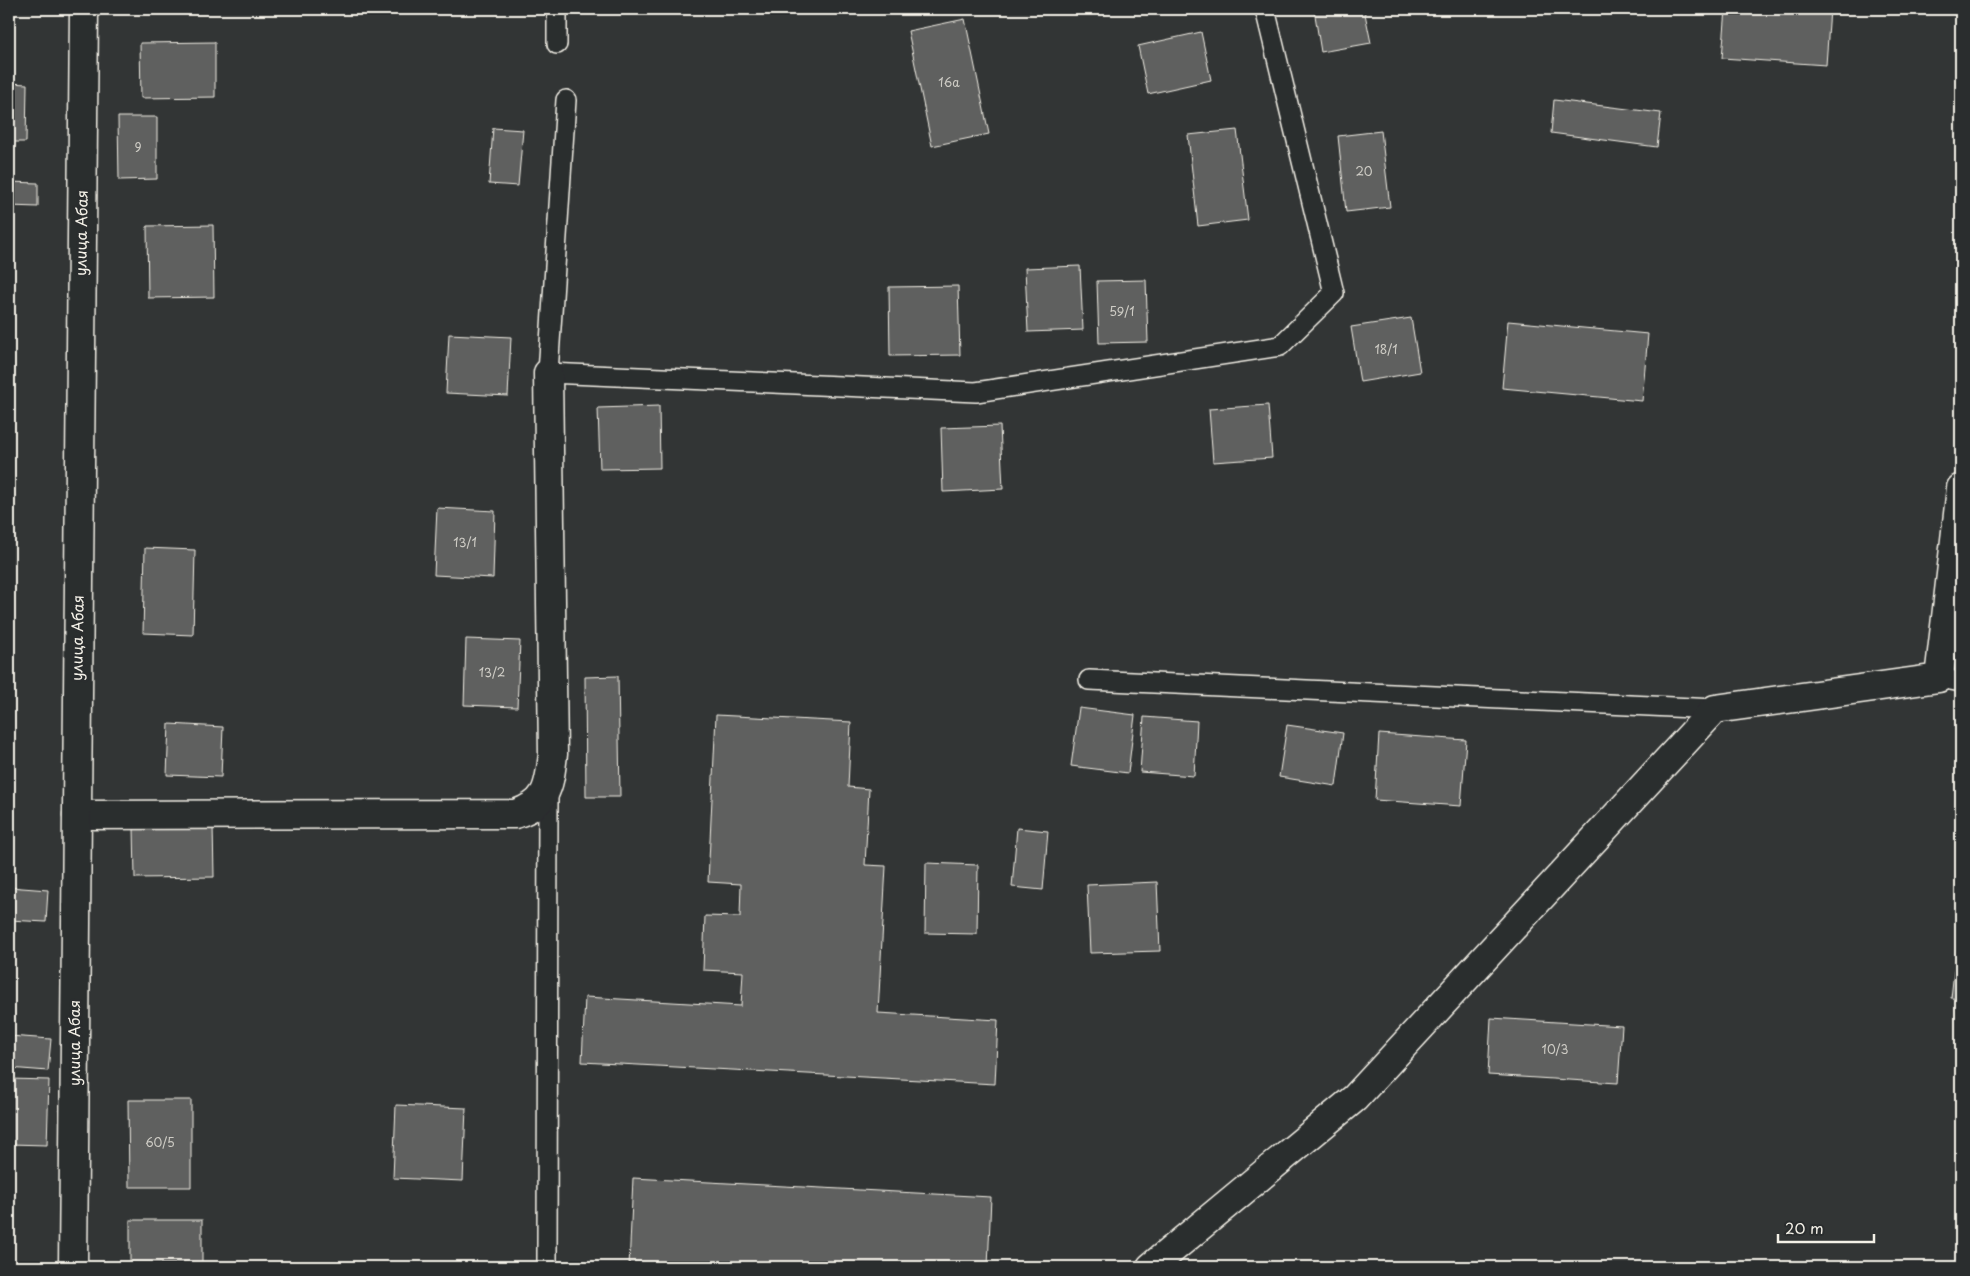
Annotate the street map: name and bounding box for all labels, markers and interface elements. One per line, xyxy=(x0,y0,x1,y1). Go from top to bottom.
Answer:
house number: 16а xyxy=(938,73,960,91)
house number: 9 xyxy=(134,138,142,156)
house number: 20 xyxy=(1355,162,1373,180)
street label: улица Абая xyxy=(68,190,93,276)
house number: 59/1 xyxy=(1109,302,1135,320)
house number: 18/1 xyxy=(1374,340,1398,358)
house number: 13/1 xyxy=(453,533,477,551)
street label: улица Абая xyxy=(64,595,89,681)
house number: 13/2 xyxy=(479,663,505,681)
street label: улица Абая xyxy=(62,1000,85,1086)
house number: 10/3 xyxy=(1542,1040,1569,1058)
house number: 60/5 xyxy=(145,1133,175,1151)
scale bar xyxy=(1778,1211,1874,1243)
text: 20 m xyxy=(1785,1216,1824,1239)

